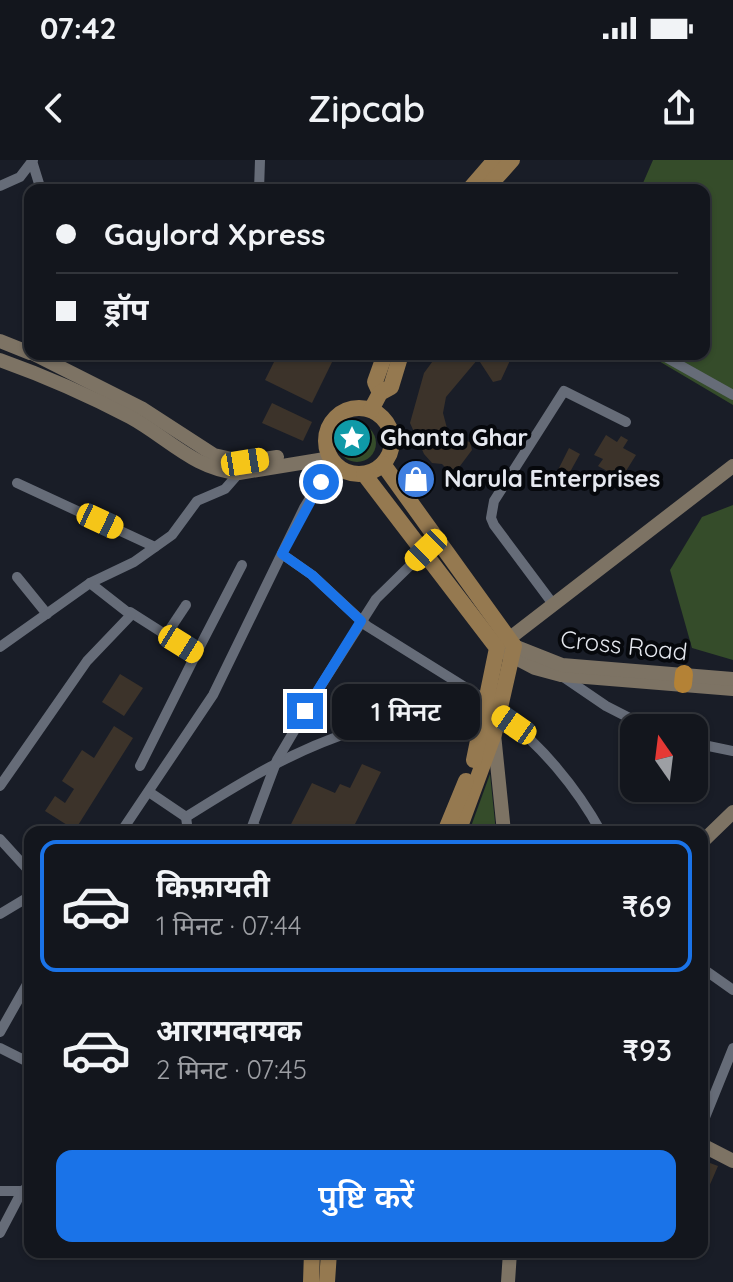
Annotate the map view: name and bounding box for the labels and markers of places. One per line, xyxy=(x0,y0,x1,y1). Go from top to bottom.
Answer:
place icon: Ghanta Ghar xyxy=(331,417,373,459)
place label: Ghanta Ghar xyxy=(380,422,528,452)
shop icon: Narula Enterprises xyxy=(395,458,437,500)
place label: Narula Enterprises xyxy=(444,463,660,493)

